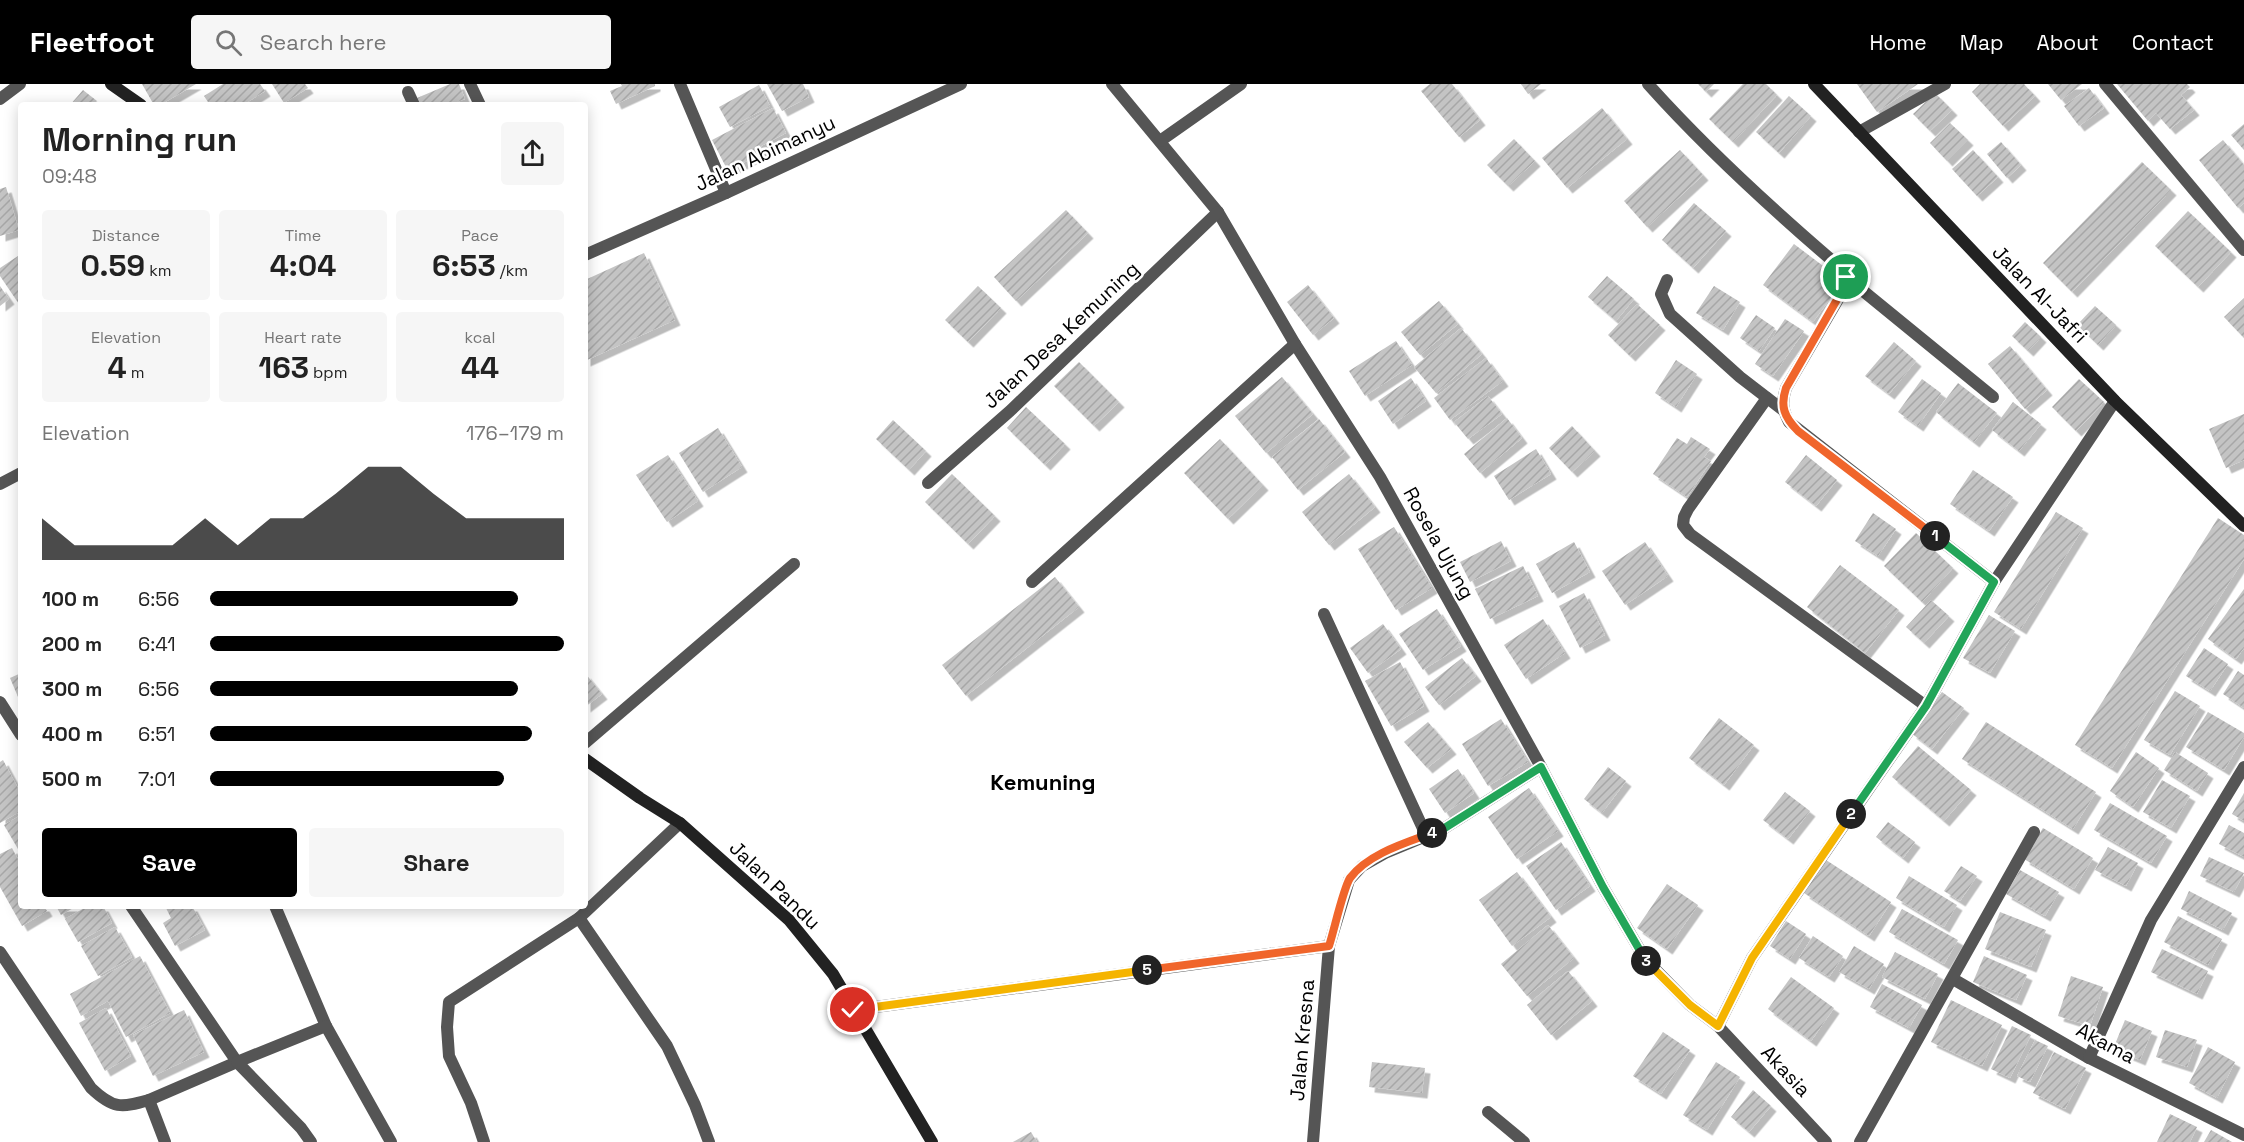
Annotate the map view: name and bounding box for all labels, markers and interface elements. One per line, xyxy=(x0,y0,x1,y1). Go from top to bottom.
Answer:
search box xyxy=(191,15,611,69)
text: Fleetfoot xyxy=(30,24,155,60)
icon: search xyxy=(212,26,245,59)
text: Search here xyxy=(260,28,387,56)
text: Home xyxy=(1869,29,1927,56)
text: Map xyxy=(1960,29,2004,56)
text: About xyxy=(2037,29,2099,56)
text: Contact xyxy=(2132,29,2214,56)
street label: Jalan Abimanyu xyxy=(691,109,839,197)
text: Morning run xyxy=(42,119,237,161)
button: share xyxy=(501,122,564,185)
text: 09:48 xyxy=(42,163,97,189)
text: Distance xyxy=(92,225,160,246)
text: Time xyxy=(285,225,321,246)
text: Pace xyxy=(461,225,499,246)
street label: Jalan Al-Jafri xyxy=(1987,239,2093,349)
text: 0.59 xyxy=(80,246,145,285)
text: 4:04 xyxy=(270,246,336,285)
text: 6:53 xyxy=(432,246,496,285)
pin xyxy=(1820,251,1871,302)
street label: Jalan Desa Kemuning xyxy=(978,256,1144,414)
text: km xyxy=(145,260,172,281)
text: /km xyxy=(496,260,528,281)
icon: arrive xyxy=(1829,260,1862,293)
text: Elevation xyxy=(91,327,161,348)
text: Heart rate xyxy=(264,327,342,348)
text: kcal xyxy=(465,327,495,348)
text: 4 xyxy=(108,348,127,387)
text: 163 xyxy=(259,348,309,387)
text: 44 xyxy=(461,348,499,387)
text: m xyxy=(127,362,144,383)
text: bpm xyxy=(309,362,347,383)
text: Elevation xyxy=(42,420,130,446)
text: 176–179 m xyxy=(466,420,564,446)
street label: Rosela Ujung xyxy=(1397,482,1481,604)
pin: 1 xyxy=(1920,521,1950,551)
text: 1 xyxy=(1931,525,1939,546)
text: 100 m xyxy=(42,586,99,612)
text: 6:56 xyxy=(138,586,180,612)
text: 200 m xyxy=(42,631,102,657)
text: 6:41 xyxy=(138,631,176,657)
text: 300 m xyxy=(42,676,102,702)
text: 6:56 xyxy=(138,676,180,702)
text: 400 m xyxy=(42,721,103,747)
text: 6:51 xyxy=(138,721,175,747)
text: 500 m xyxy=(42,766,102,792)
text: 7:01 xyxy=(138,766,176,792)
district label: Kemuning xyxy=(990,768,1096,796)
pin: 2 xyxy=(1836,799,1866,829)
text: 2 xyxy=(1846,803,1856,824)
pin: 4 xyxy=(1417,818,1447,848)
text: 4 xyxy=(1427,822,1437,843)
button: Save xyxy=(42,828,297,897)
button: Share xyxy=(309,828,564,897)
street label: Jalan Pandu xyxy=(724,835,826,935)
pin: 3 xyxy=(1631,946,1661,976)
text: 3 xyxy=(1641,950,1651,971)
pin: 5 xyxy=(1132,955,1162,985)
text: 5 xyxy=(1142,959,1152,980)
street label: Jalan Kresna xyxy=(1284,978,1320,1102)
pin xyxy=(827,984,878,1035)
icon: check xyxy=(836,993,869,1026)
street label: Akama xyxy=(2072,1017,2140,1069)
street label: Akasia xyxy=(1756,1040,1816,1102)

